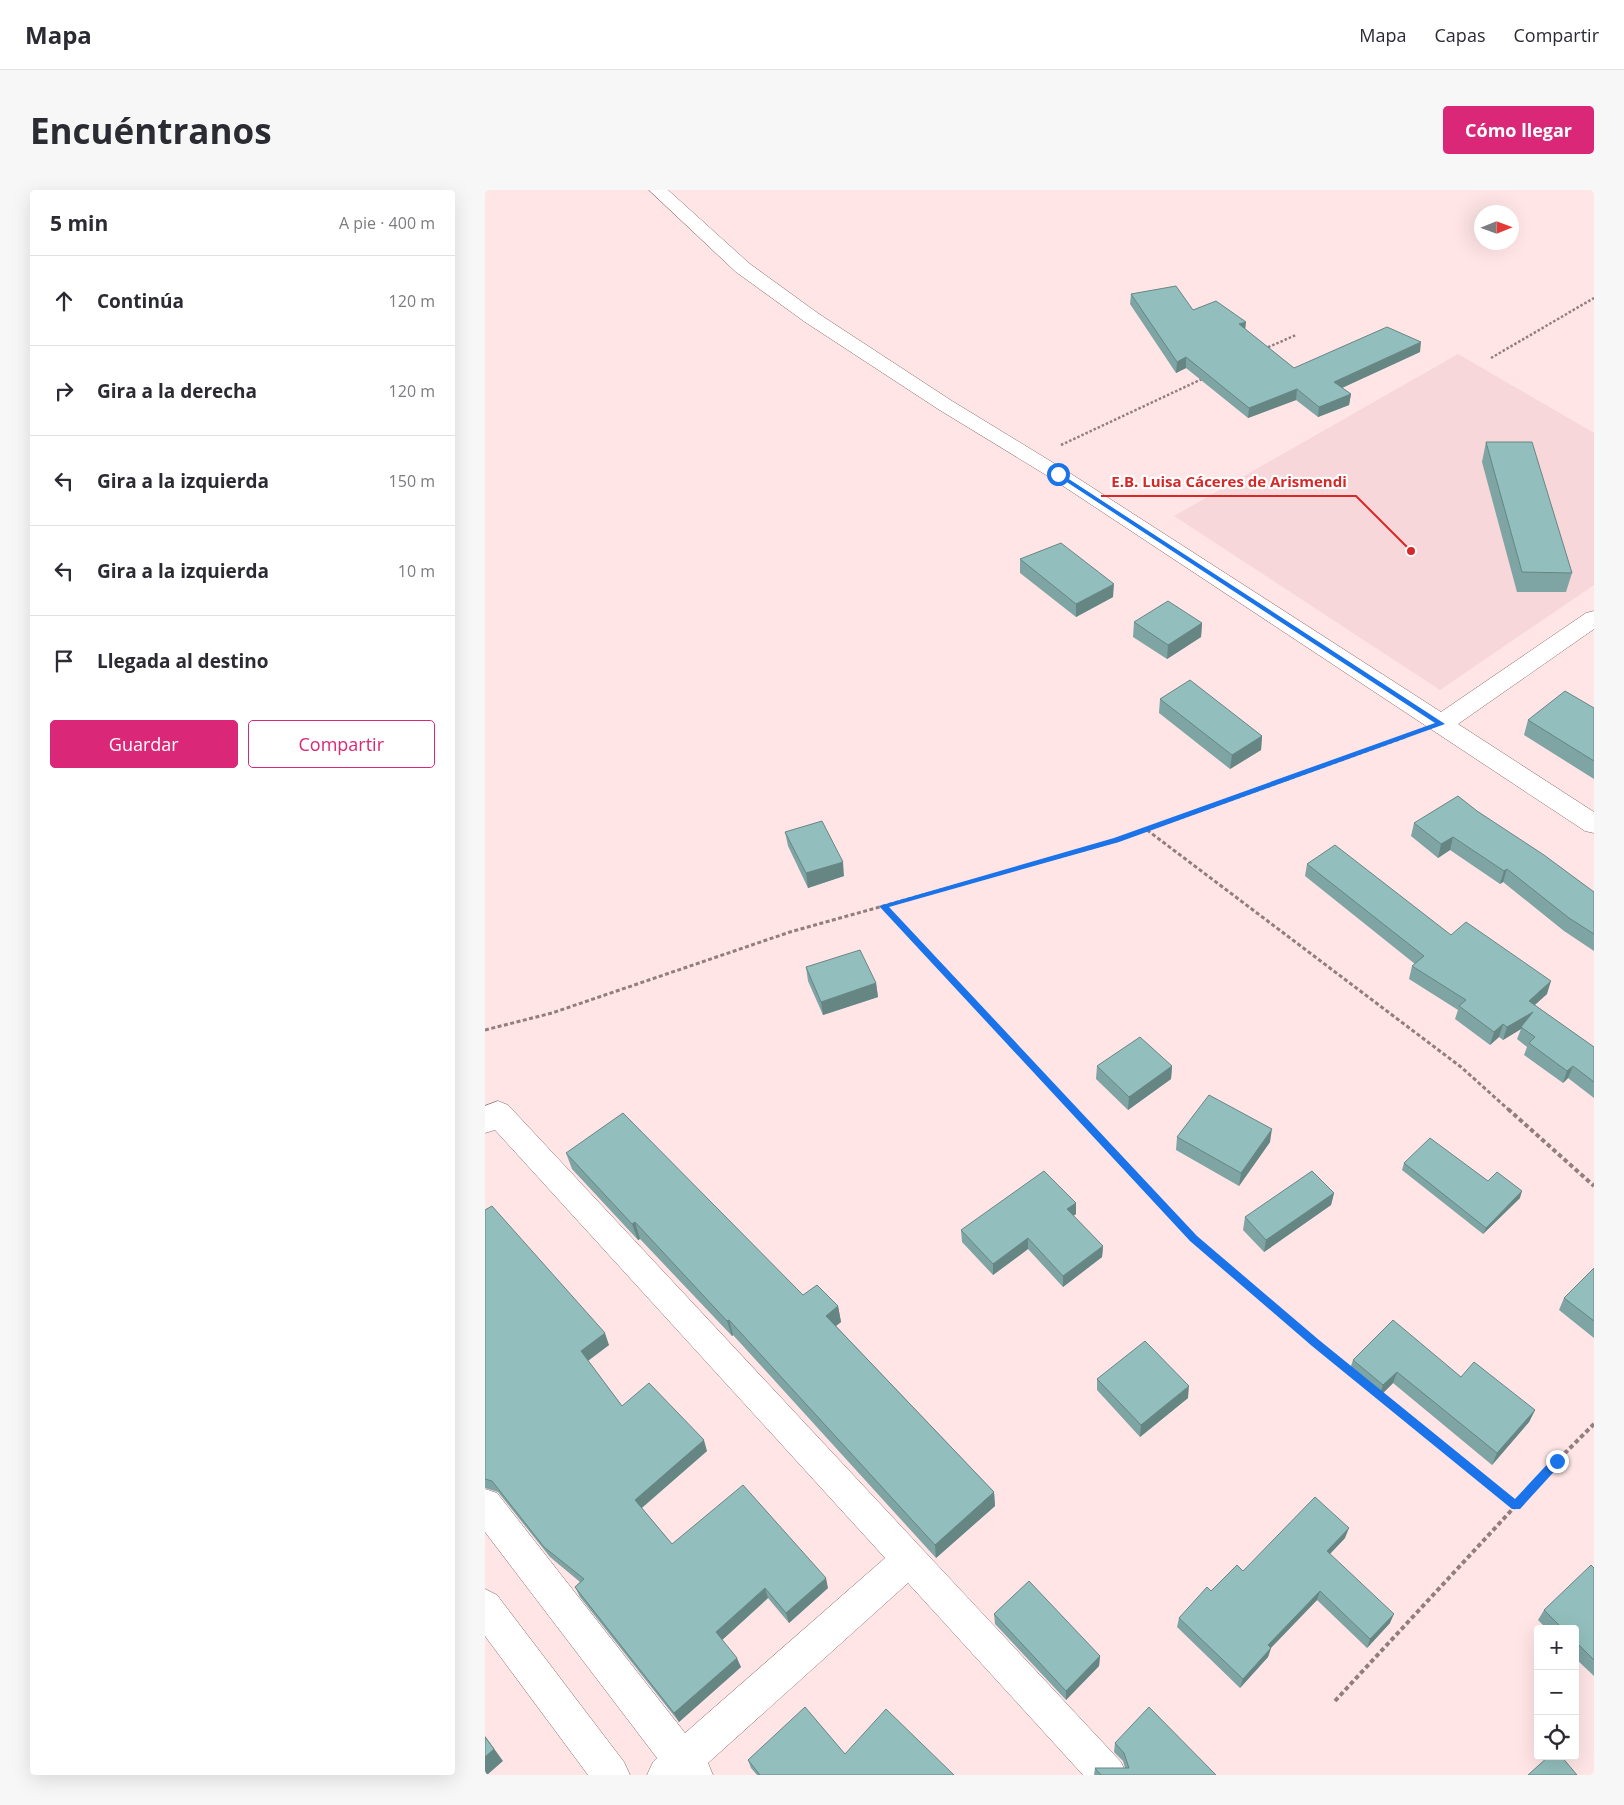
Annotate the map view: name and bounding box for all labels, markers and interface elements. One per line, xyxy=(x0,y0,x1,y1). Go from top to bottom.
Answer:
text: Mapa xyxy=(25,18,92,51)
text: Mapa xyxy=(1359,23,1407,47)
text: Capas xyxy=(1435,23,1485,47)
text: Compartir xyxy=(1513,23,1599,47)
button: Cómo llegar xyxy=(1443,106,1594,154)
text: Encuéntranos xyxy=(30,107,272,154)
north arrow xyxy=(1474,205,1519,250)
text: 5 min xyxy=(50,209,108,237)
text: A pie · 400 m xyxy=(339,212,435,234)
icon: ahead xyxy=(50,287,78,315)
text: Continúa xyxy=(97,288,184,314)
text: 120 m xyxy=(389,290,435,312)
icon: right xyxy=(50,377,78,405)
text: Gira a la derecha xyxy=(97,378,257,404)
text: 120 m xyxy=(389,380,435,402)
route start xyxy=(1047,463,1070,486)
callout: E.B. Luisa Cáceres de Arismendi xyxy=(1101,466,1356,496)
icon: left xyxy=(50,467,78,495)
text: Gira a la izquierda xyxy=(97,468,269,494)
text: 150 m xyxy=(389,470,435,492)
text: E.B. Luisa Cáceres de Arismendi xyxy=(1111,471,1347,491)
icon: left xyxy=(50,557,78,585)
text: Gira a la izquierda xyxy=(97,558,269,584)
text: 10 m xyxy=(398,560,435,582)
icon: arrive xyxy=(50,647,78,675)
text: Llegada al destino xyxy=(97,648,269,674)
button: Guardar xyxy=(50,720,238,768)
button: Compartir xyxy=(248,720,435,768)
route end xyxy=(1546,1450,1569,1473)
map controls xyxy=(1534,1625,1579,1760)
button: + xyxy=(1534,1625,1579,1670)
button: − xyxy=(1534,1670,1579,1715)
button: locate xyxy=(1534,1715,1579,1760)

